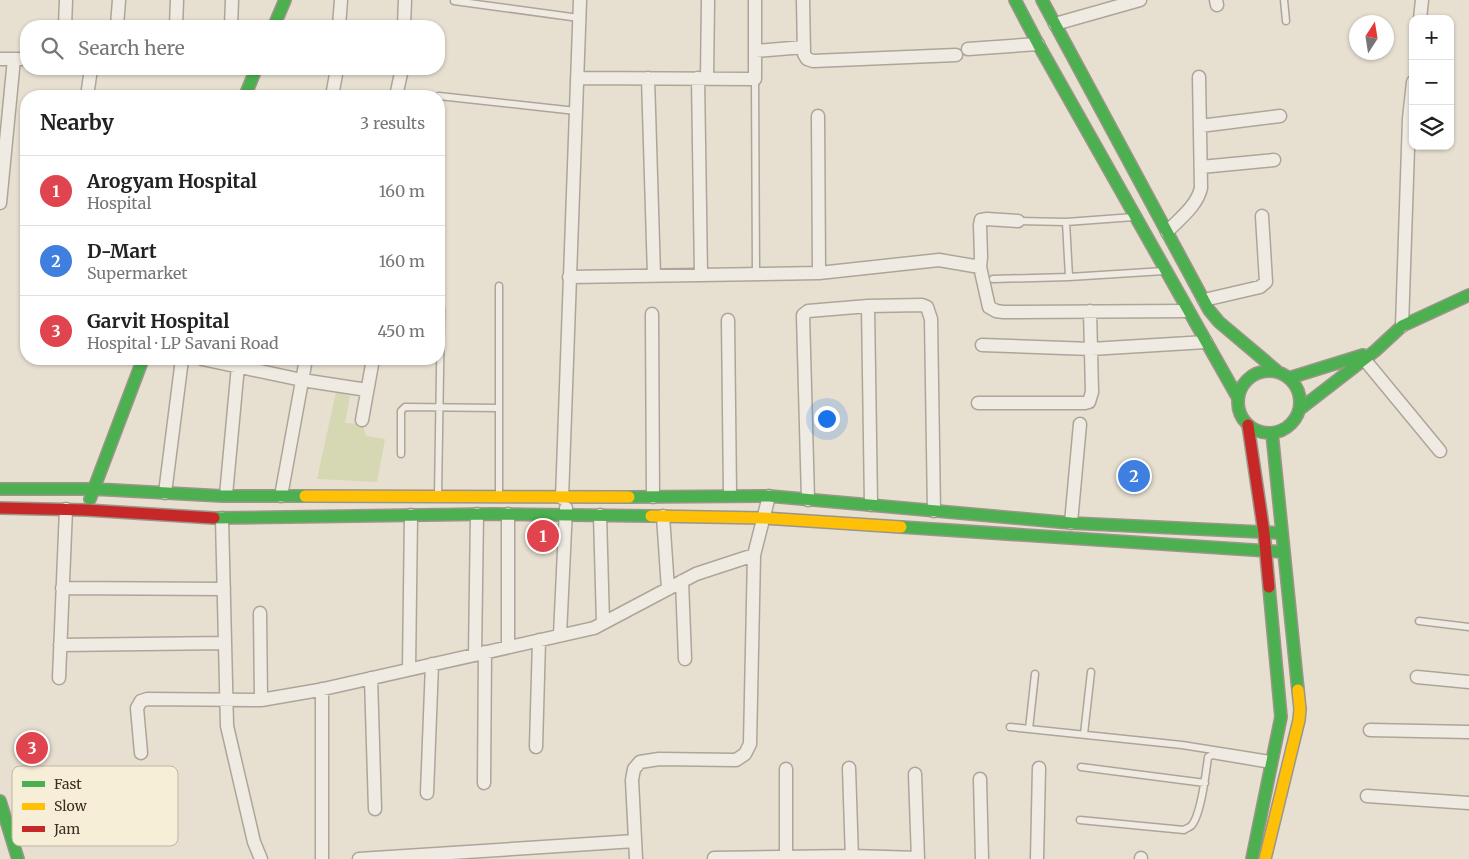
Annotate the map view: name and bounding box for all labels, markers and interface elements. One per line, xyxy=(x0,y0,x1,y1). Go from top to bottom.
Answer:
north arrow xyxy=(1349,15,1394,60)
map controls xyxy=(1409,15,1454,150)
button: + xyxy=(1409,15,1454,60)
search box xyxy=(20,20,445,75)
icon: search xyxy=(38,34,66,62)
text: Search here xyxy=(78,36,185,60)
button: − xyxy=(1409,60,1454,105)
button: layers xyxy=(1409,105,1454,150)
text: Nearby xyxy=(40,109,114,136)
text: 3 results xyxy=(360,113,425,133)
text: Arogyam Hospital xyxy=(87,169,257,193)
text: 1 xyxy=(52,181,60,201)
text: 160 m xyxy=(379,181,425,201)
text: Hospital xyxy=(87,193,151,213)
text: D-Mart xyxy=(87,239,157,263)
text: 2 xyxy=(51,251,61,271)
text: 160 m xyxy=(379,251,425,271)
text: Supermarket xyxy=(87,263,188,283)
text: Garvit Hospital xyxy=(87,309,229,333)
text: 3 xyxy=(51,321,61,341)
text: 450 m xyxy=(377,321,425,341)
text: Hospital · LP Savani Road xyxy=(87,333,279,353)
your location xyxy=(814,406,840,432)
pin: 2 xyxy=(1118,457,1150,495)
pin: 1 xyxy=(527,517,559,555)
pin: 3 xyxy=(16,729,48,767)
legend xyxy=(12,766,178,846)
text: Fast xyxy=(54,775,82,793)
text: Slow xyxy=(54,797,87,815)
text: Jam xyxy=(53,820,80,838)

